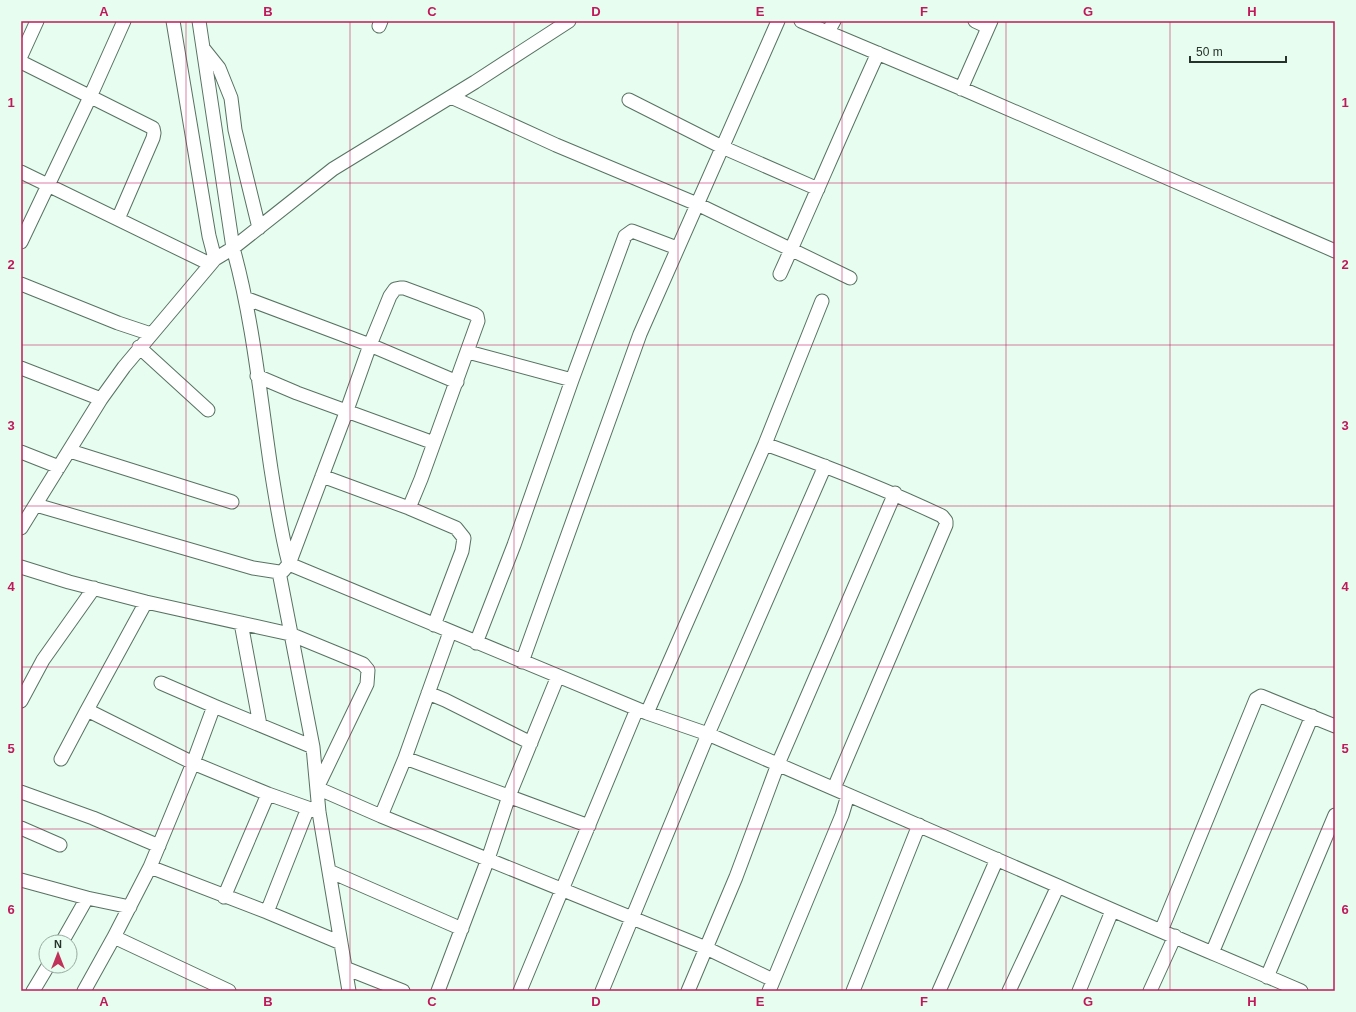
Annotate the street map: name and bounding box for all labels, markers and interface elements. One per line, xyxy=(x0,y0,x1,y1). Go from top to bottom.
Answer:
text: A xyxy=(99,4,109,19)
text: B xyxy=(263,4,273,19)
text: C xyxy=(427,4,437,19)
text: D xyxy=(591,4,601,19)
text: E xyxy=(756,4,765,19)
text: F xyxy=(920,4,928,19)
text: G xyxy=(1083,4,1093,19)
text: H xyxy=(1247,4,1257,19)
scale bar xyxy=(1190,38,1286,64)
text: 50 m xyxy=(1196,45,1223,59)
text: 1 xyxy=(7,95,15,110)
text: 1 xyxy=(1341,95,1349,110)
text: 2 xyxy=(7,257,15,272)
text: 2 xyxy=(1341,257,1349,272)
text: 3 xyxy=(7,418,15,433)
text: 3 xyxy=(1341,418,1349,433)
text: 4 xyxy=(7,579,15,594)
text: 4 xyxy=(1341,579,1349,594)
text: 5 xyxy=(7,741,15,756)
text: 5 xyxy=(1341,741,1349,756)
text: 6 xyxy=(7,902,15,917)
text: 6 xyxy=(1341,902,1349,917)
north arrow xyxy=(38,934,78,974)
text: N xyxy=(54,938,62,950)
text: A xyxy=(99,994,109,1009)
text: B xyxy=(263,994,273,1009)
text: C xyxy=(427,994,437,1009)
text: D xyxy=(591,994,601,1009)
text: E xyxy=(756,994,765,1009)
text: F xyxy=(920,994,928,1009)
text: G xyxy=(1083,994,1093,1009)
text: H xyxy=(1247,994,1257,1009)

